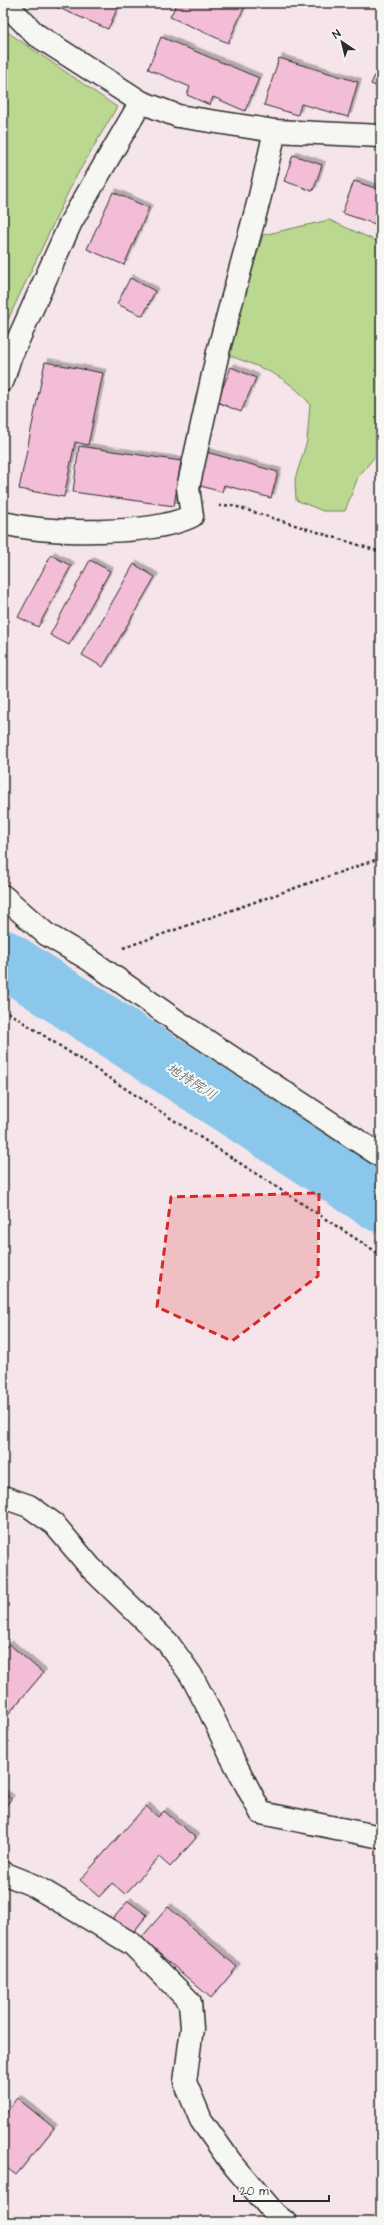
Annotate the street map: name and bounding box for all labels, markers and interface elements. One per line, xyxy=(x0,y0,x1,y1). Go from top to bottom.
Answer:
north arrow xyxy=(322,22,362,62)
text: N xyxy=(329,26,344,42)
water label: 地持院川 xyxy=(163,1058,220,1105)
scale bar xyxy=(234,2177,329,2203)
text: 20 m xyxy=(240,2183,269,2200)

